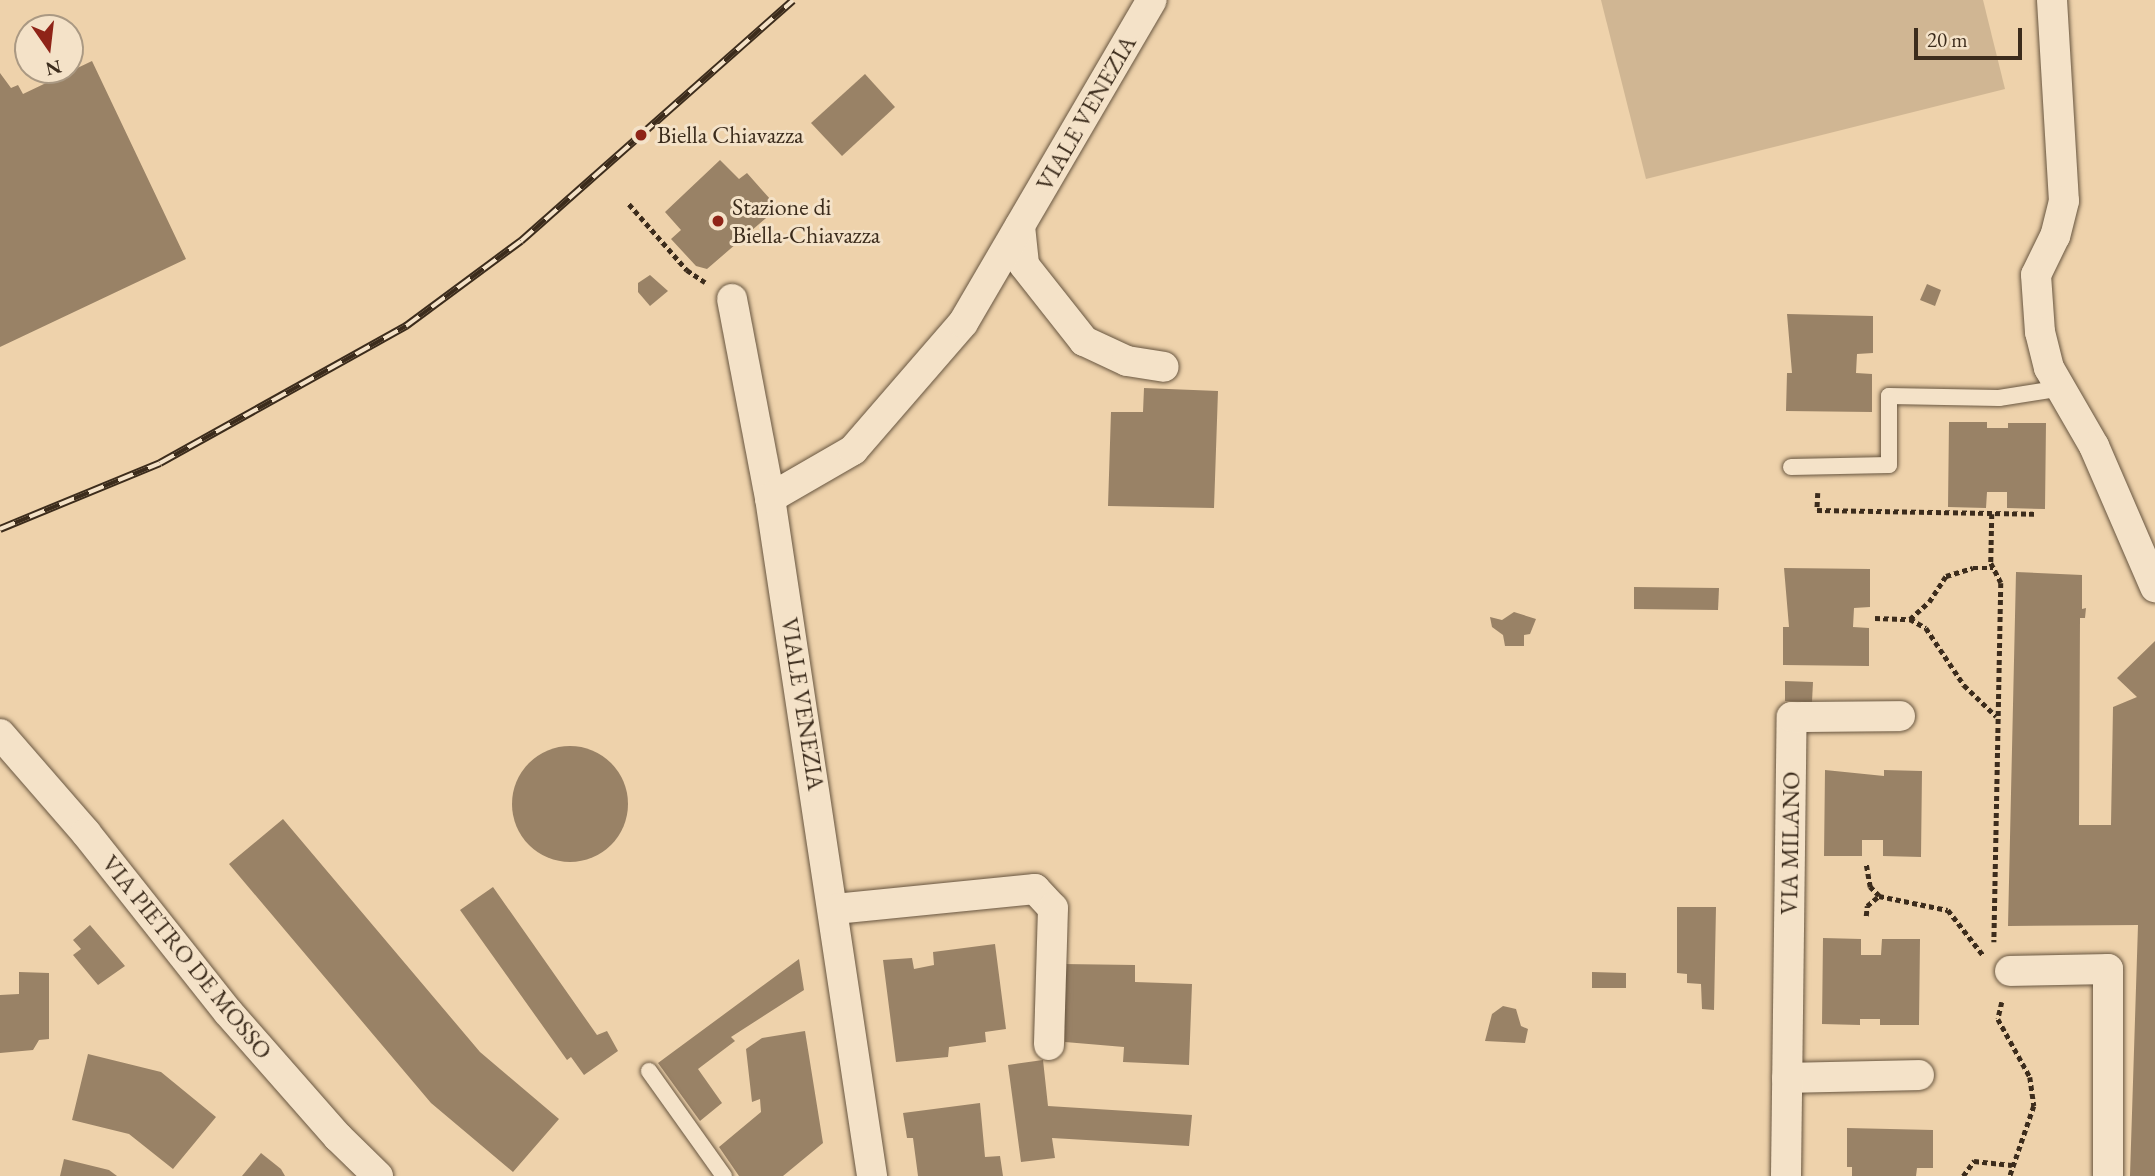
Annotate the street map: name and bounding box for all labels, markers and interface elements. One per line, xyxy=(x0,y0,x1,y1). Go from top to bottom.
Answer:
north arrow xyxy=(14,14,84,84)
scale bar xyxy=(1917,14,2025,58)
text: 20 m xyxy=(1927,26,1968,53)
street label: VIALE VENEZIA xyxy=(1030,30,1142,196)
text: N xyxy=(43,54,64,82)
place label: Biella Chiavazza xyxy=(657,121,804,149)
marker: Biella Chiavazza xyxy=(631,125,651,145)
place label: Stazione di Biella-Chiavazza xyxy=(732,193,880,249)
marker: Stazione di Biella-Chiavazza xyxy=(710,213,726,229)
street label: VIALE VENEZIA xyxy=(775,615,831,793)
street label: VIA MILANO xyxy=(1774,771,1806,915)
street label: VIA PIETRO DE MOSSO xyxy=(96,849,278,1065)

